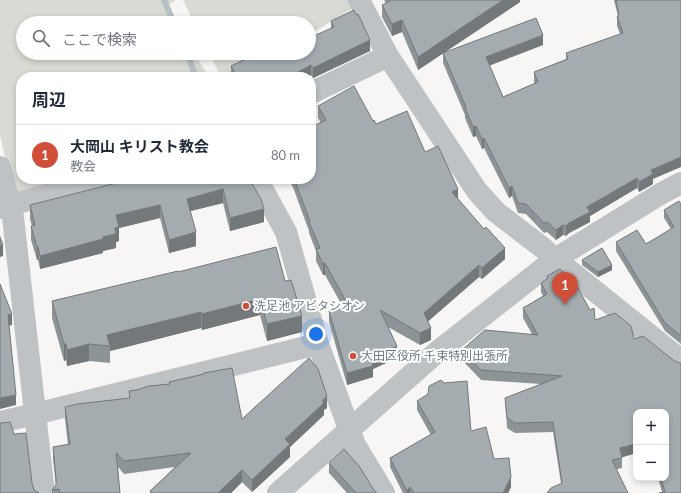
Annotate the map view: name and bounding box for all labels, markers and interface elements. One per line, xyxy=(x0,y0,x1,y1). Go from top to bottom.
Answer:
search box xyxy=(16,16,316,60)
icon: search xyxy=(30,27,52,49)
text: ここで検索 xyxy=(62,30,137,48)
text: 周辺 xyxy=(32,89,66,110)
text: 大岡山 キリスト教会 xyxy=(70,137,209,155)
text: 1 xyxy=(41,147,49,163)
text: 80 m xyxy=(271,147,300,163)
text: 教会 xyxy=(70,158,96,174)
pin: 1 xyxy=(552,272,578,305)
place label: 洗足池 アビタシオン xyxy=(254,298,365,313)
marker: 洗足池 アビタシオン xyxy=(241,301,251,311)
your location xyxy=(306,324,326,344)
place label: 大田区役所 千束特別出張所 xyxy=(361,348,508,363)
marker: 大田区役所 千束特別出張所 xyxy=(348,351,358,361)
map controls xyxy=(633,409,669,481)
button: + xyxy=(633,409,669,445)
button: − xyxy=(633,445,669,481)

